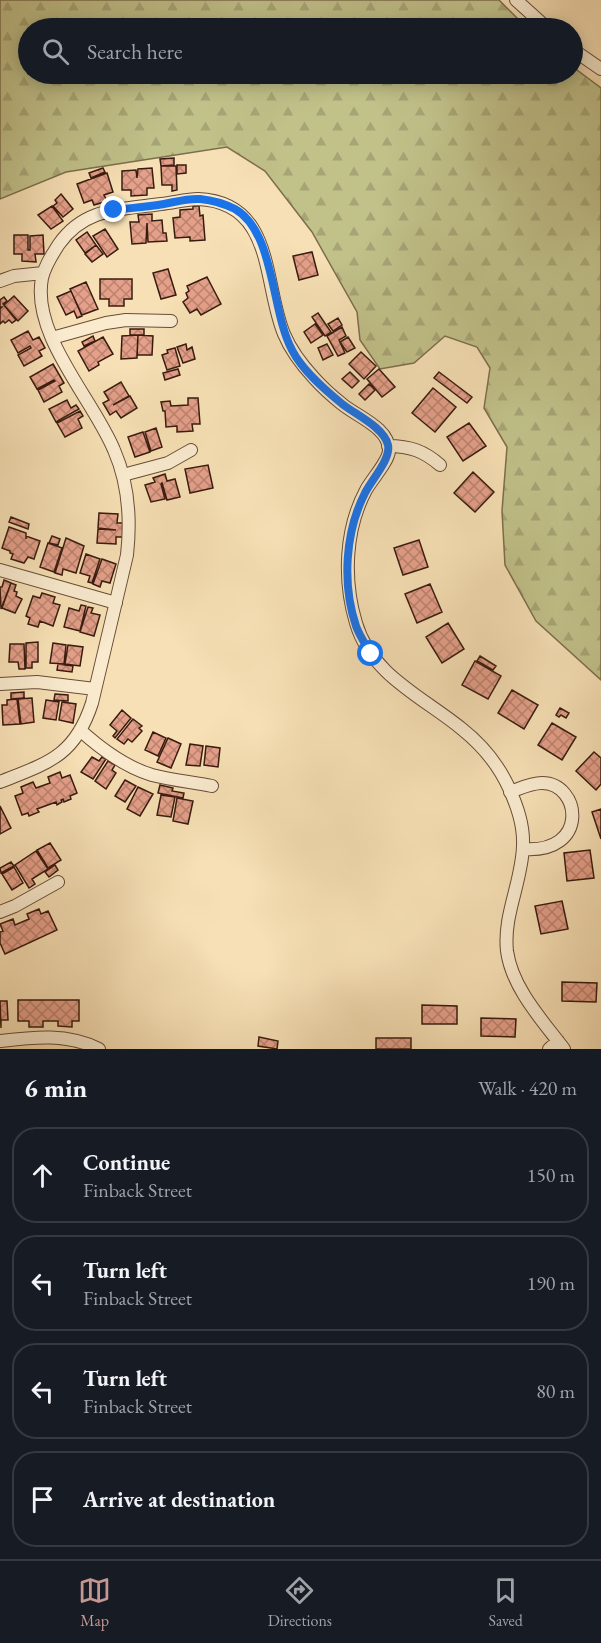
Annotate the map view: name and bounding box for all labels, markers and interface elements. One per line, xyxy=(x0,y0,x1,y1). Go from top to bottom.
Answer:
search box xyxy=(18,18,583,84)
icon: search xyxy=(39,35,72,68)
text: Search here xyxy=(87,37,182,66)
route end xyxy=(100,196,126,222)
route start xyxy=(357,640,383,666)
text: 6 min xyxy=(24,1071,87,1105)
text: Walk · 420 m xyxy=(478,1075,577,1101)
text: Continue xyxy=(83,1148,170,1177)
icon: ahead xyxy=(26,1159,59,1192)
text: 150 m xyxy=(527,1162,575,1188)
text: Finback Street xyxy=(83,1177,192,1203)
text: Turn left xyxy=(83,1256,167,1285)
icon: left xyxy=(26,1267,59,1300)
text: 190 m xyxy=(527,1270,575,1296)
text: Finback Street xyxy=(83,1285,192,1311)
text: Turn left xyxy=(83,1364,167,1393)
icon: left xyxy=(26,1375,59,1408)
text: 80 m xyxy=(536,1378,575,1404)
text: Finback Street xyxy=(83,1393,192,1419)
icon: arrive xyxy=(26,1483,59,1516)
text: Arrive at destination xyxy=(83,1485,275,1514)
tab: Map xyxy=(78,1574,111,1631)
tab: Directions xyxy=(268,1574,332,1631)
tab: Saved xyxy=(488,1574,523,1631)

